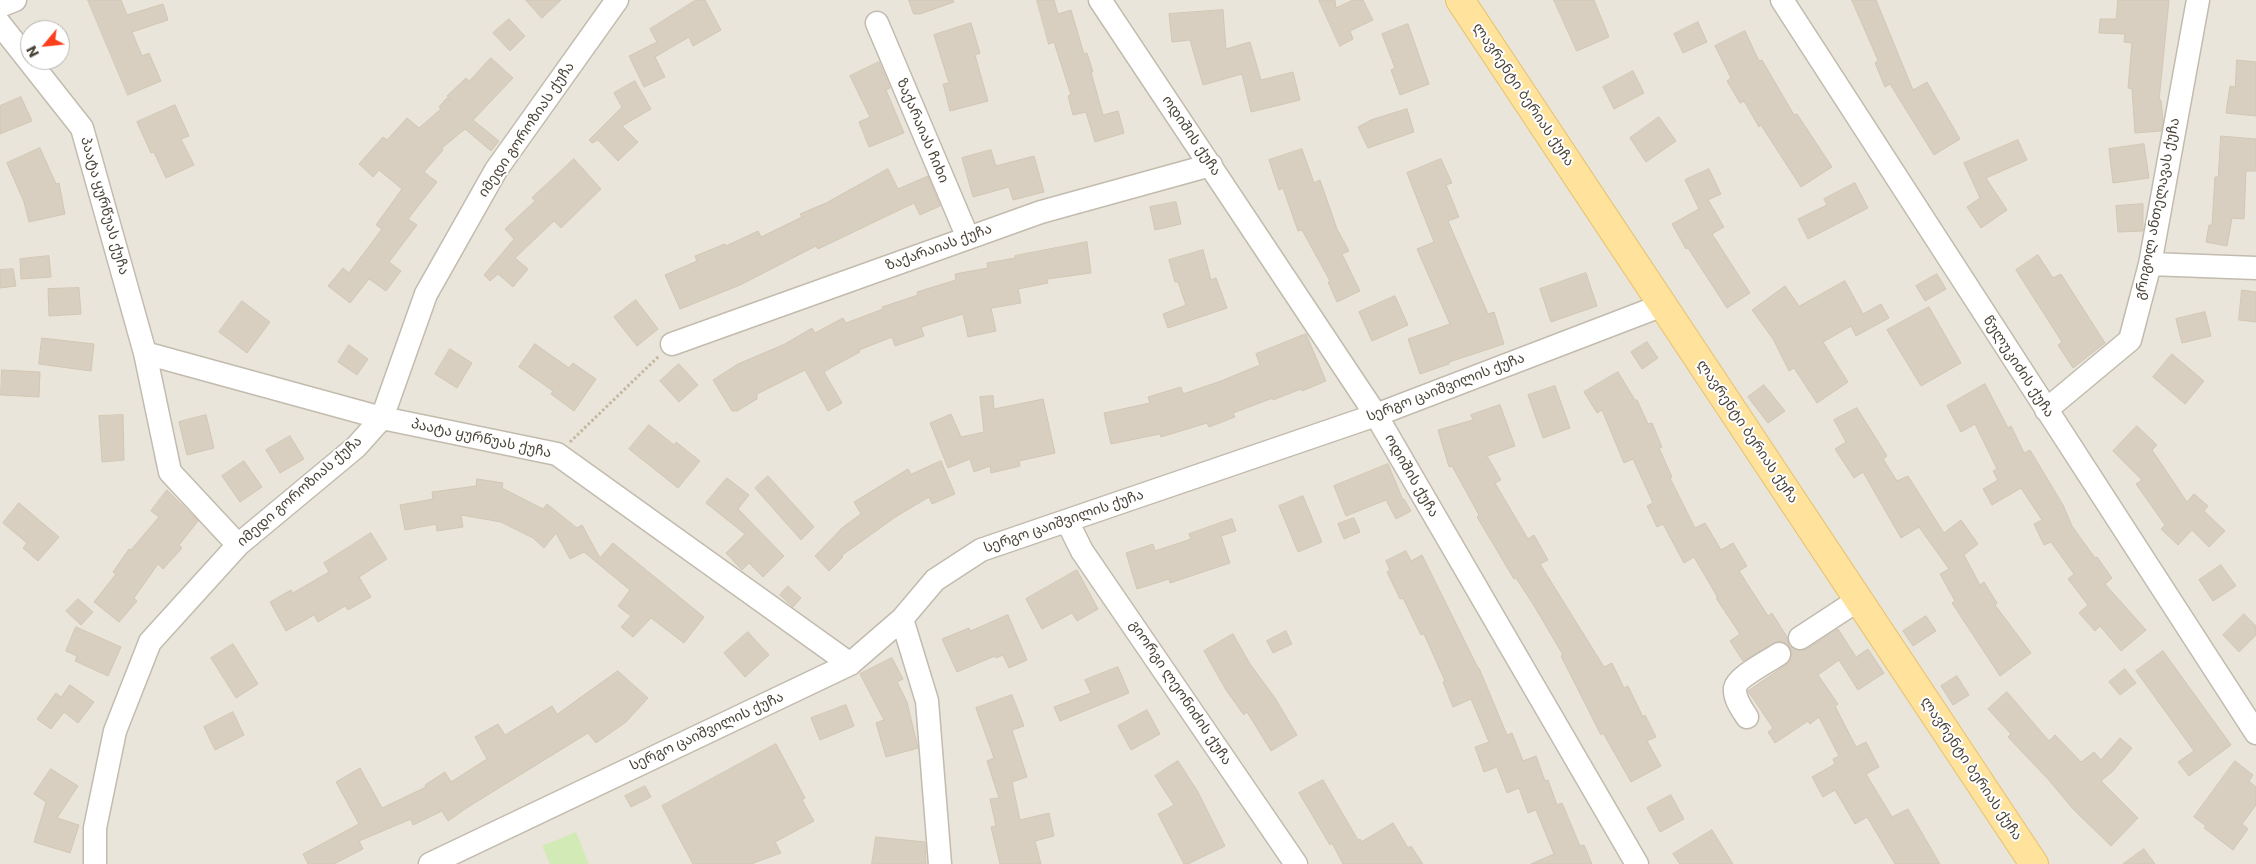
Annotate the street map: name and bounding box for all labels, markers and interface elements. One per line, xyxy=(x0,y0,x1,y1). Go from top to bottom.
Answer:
north arrow xyxy=(20,20,70,70)
street label: ლავრენტი ბერიას ქუჩა xyxy=(1469,20,1577,170)
text: N xyxy=(21,42,44,61)
street label: იმედი გოროზიას ქუჩა xyxy=(475,59,579,201)
street label: ზაქარაიას ჩიხი xyxy=(892,76,952,186)
street label: ოდიშის ქუჩა xyxy=(1158,93,1224,179)
street label: გრიგოლ ანთელავას ქუჩა xyxy=(2132,117,2184,301)
street label: პაატა ყურწუას ქუჩა xyxy=(76,135,132,277)
street label: ზაქარაიას ქუჩა xyxy=(884,221,994,275)
street label: წულუკიძის ქუჩა xyxy=(1979,313,2057,421)
street label: სერგო ცაიშვილის ქუჩა xyxy=(1365,350,1527,426)
street label: ლავრენტი ბერიას ქუჩა xyxy=(1693,357,1801,507)
street label: პაატა ყურწუას ქუჩა xyxy=(409,416,553,462)
street label: ოდიშის ქუჩა xyxy=(1380,432,1442,520)
street label: იმედი გოროზიას ქუჩა xyxy=(234,433,366,551)
street label: სერგო ცაიშვილის ქუჩა xyxy=(982,487,1146,557)
street label: გიორგი ლეონიძის ქუჩა xyxy=(1125,618,1235,768)
street label: სერგო ცაიშვილის ქუჩა xyxy=(627,689,787,775)
street label: ლავრენტი ბერიას ქუჩა xyxy=(1917,694,2025,844)

